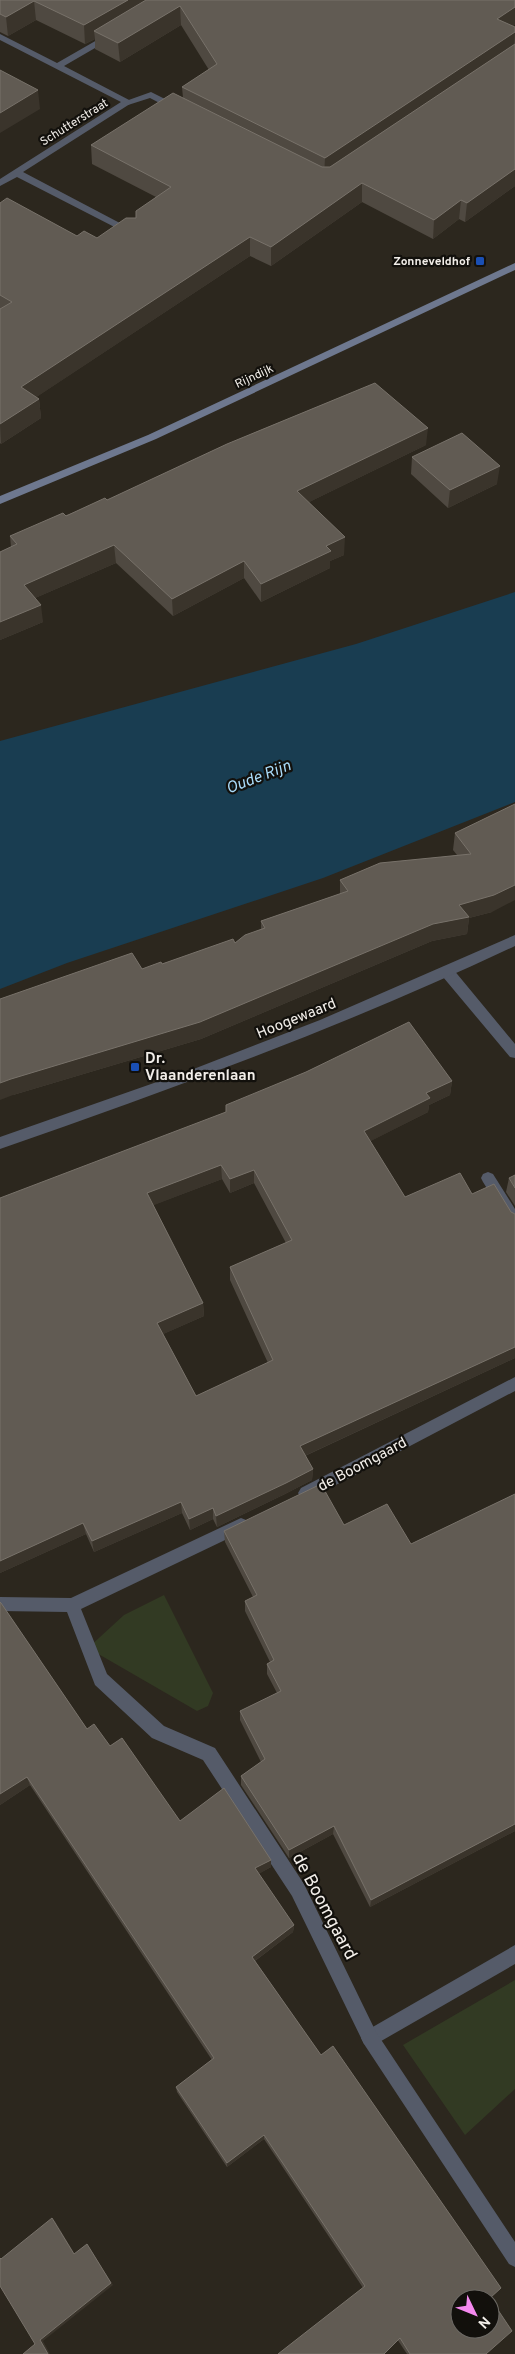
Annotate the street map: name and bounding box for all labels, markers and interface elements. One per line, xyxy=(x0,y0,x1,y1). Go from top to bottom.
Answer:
street label: Schutterstraat xyxy=(37,96,112,150)
place label: Zonneveldhof xyxy=(393,254,471,270)
marker: Zonneveldhof xyxy=(474,255,486,267)
street label: Rijndijk xyxy=(232,361,276,393)
water label: Oude Rijn xyxy=(224,756,294,799)
street label: Hoogewaard xyxy=(254,995,339,1044)
place label: Dr. Vlaanderenlaan xyxy=(145,1050,256,1086)
marker: Dr. Vlaanderenlaan xyxy=(129,1061,141,1073)
street label: de Boomgaard xyxy=(315,1434,411,1497)
street label: de Boomgaard xyxy=(286,1849,362,1964)
north arrow xyxy=(450,2289,500,2339)
text: N xyxy=(474,2312,493,2331)

